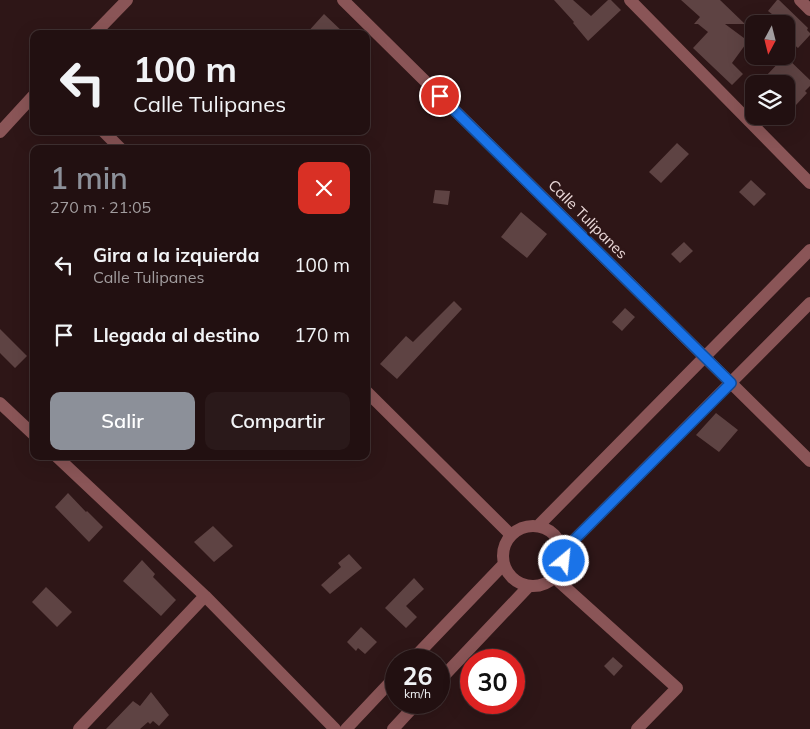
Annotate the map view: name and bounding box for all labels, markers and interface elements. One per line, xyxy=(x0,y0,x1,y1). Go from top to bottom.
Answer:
north arrow xyxy=(745,15,795,65)
map controls xyxy=(745,15,795,125)
text: 100 m xyxy=(133,47,237,91)
icon: left xyxy=(50,50,115,115)
pin xyxy=(419,75,461,117)
button: layers xyxy=(745,75,795,125)
icon: arrive xyxy=(426,82,454,110)
text: Calle Tulipanes xyxy=(133,90,286,118)
text: 1 min xyxy=(50,159,128,197)
button: close xyxy=(298,162,350,214)
street label: Calle Tulipanes xyxy=(544,175,632,263)
text: 270 m · 21:05 xyxy=(50,197,151,217)
text: Gira a la izquierda xyxy=(93,243,259,267)
icon: left xyxy=(50,251,78,279)
text: 100 m xyxy=(294,253,350,277)
text: Calle Tulipanes xyxy=(93,267,204,287)
icon: arrive xyxy=(50,321,78,349)
text: Llegada al destino xyxy=(93,323,260,347)
text: 170 m xyxy=(294,323,350,347)
button: Salir xyxy=(50,392,195,450)
button: Compartir xyxy=(205,392,350,450)
position arrow xyxy=(537,534,589,586)
speed limit sign: 30 xyxy=(460,649,525,714)
text: 26 xyxy=(402,660,433,691)
text: km/h xyxy=(404,686,431,701)

